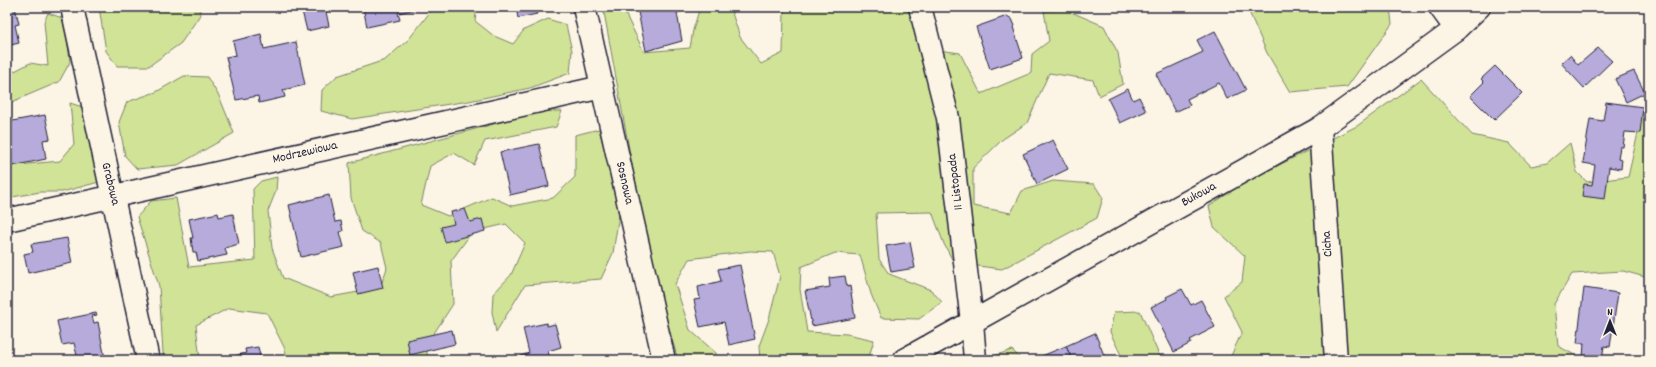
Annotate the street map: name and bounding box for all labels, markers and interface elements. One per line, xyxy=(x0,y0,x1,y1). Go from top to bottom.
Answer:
street label: Modrzewiowa xyxy=(271,136,340,170)
street label: 11 Listopada xyxy=(943,152,969,211)
street label: Sosnowa xyxy=(610,160,638,207)
street label: Grabowa xyxy=(96,161,125,208)
street label: Bukowa xyxy=(1178,177,1221,212)
street label: Cicha xyxy=(1318,229,1338,258)
north arrow xyxy=(1590,301,1630,341)
text: N xyxy=(1607,305,1613,321)

